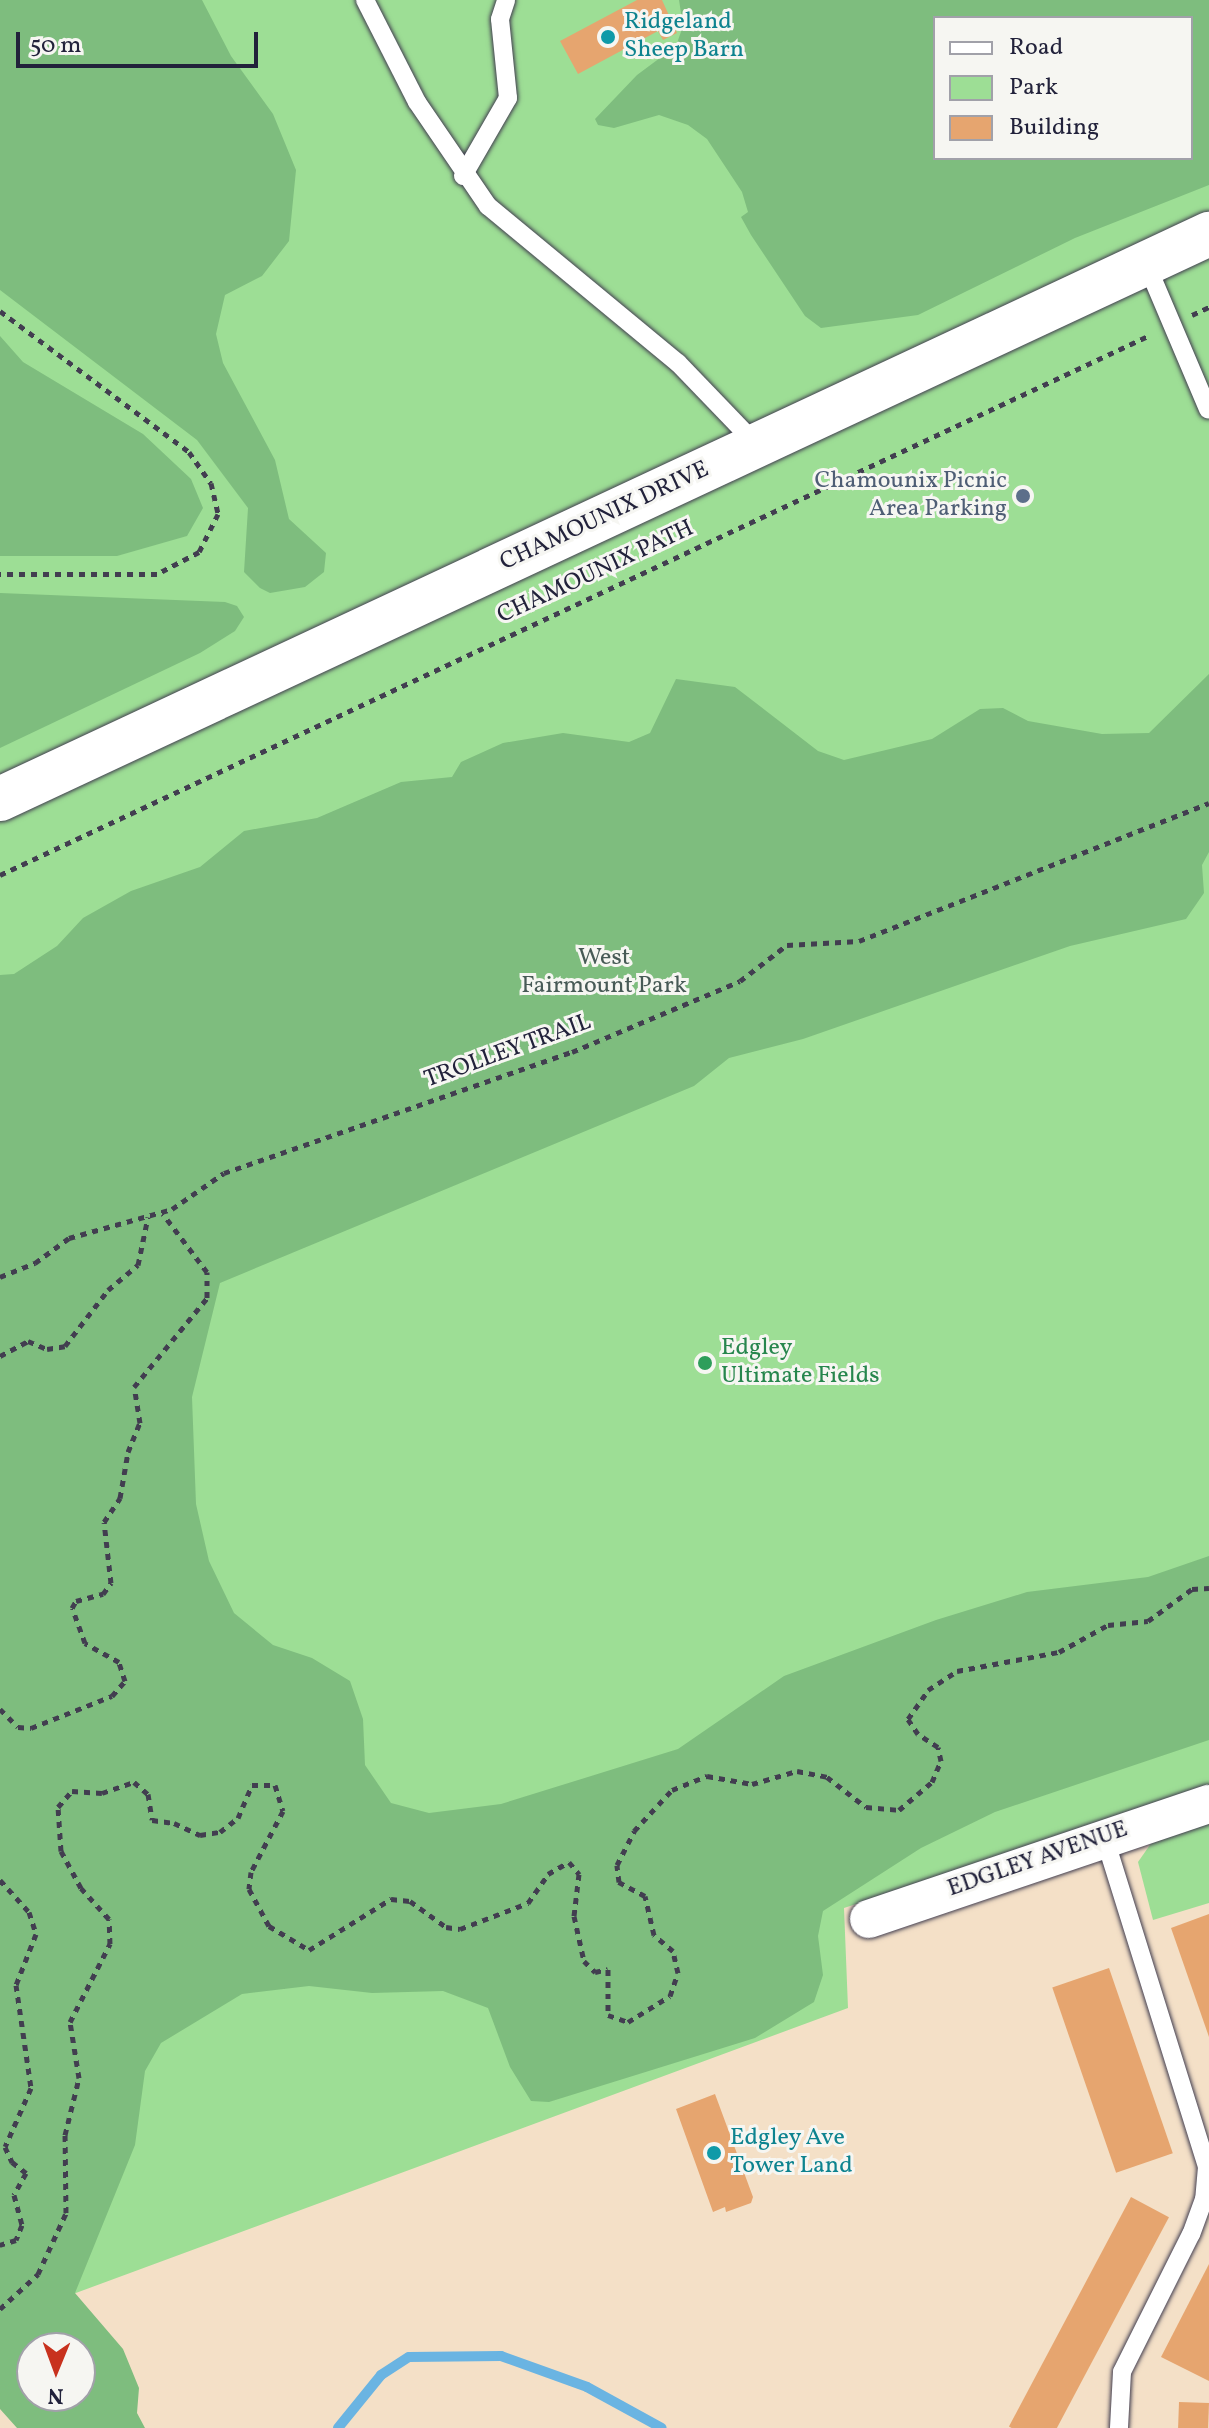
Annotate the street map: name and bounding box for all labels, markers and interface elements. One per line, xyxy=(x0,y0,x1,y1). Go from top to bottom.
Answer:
place label: Ridgeland Sheep Barn xyxy=(624,9,744,65)
scale bar xyxy=(20,16,262,66)
legend xyxy=(933,16,1193,160)
marker: Ridgeland Sheep Barn xyxy=(599,28,617,46)
text: 50 m xyxy=(30,29,82,63)
text: Road xyxy=(1009,31,1063,65)
text: Park xyxy=(1009,71,1058,105)
text: Building xyxy=(1009,111,1099,145)
street label: CHAMOUNIX DRIVE xyxy=(496,456,714,578)
place label: Chamounix Picnic Area Parking xyxy=(814,468,1007,524)
marker: Chamounix Picnic Area Parking xyxy=(1014,487,1032,505)
street label: CHAMOUNIX PATH xyxy=(493,515,699,631)
park label: West Fairmount Park xyxy=(521,945,687,1001)
street label: TROLLEY TRAIL xyxy=(420,1008,596,1096)
place label: Edgley Ultimate Fields xyxy=(721,1335,880,1391)
marker: Edgley Ultimate Fields xyxy=(696,1354,714,1372)
street label: EDGLEY AVENUE xyxy=(944,1816,1132,1904)
place label: Edgley Ave Tower Land xyxy=(730,2125,853,2181)
marker: Edgley Ave Tower Land xyxy=(705,2144,723,2162)
north arrow xyxy=(16,2332,96,2412)
text: N xyxy=(47,2379,64,2410)

